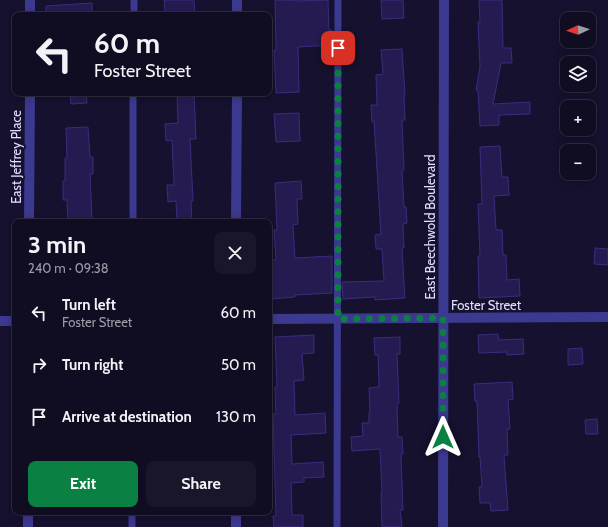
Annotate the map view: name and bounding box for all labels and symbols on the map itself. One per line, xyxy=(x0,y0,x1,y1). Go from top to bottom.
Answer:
north arrow xyxy=(560,12,596,48)
pin xyxy=(321,31,355,65)
street label: East Jeffrey Place xyxy=(8,110,24,204)
street label: East Beechwold Boulevard xyxy=(422,155,438,299)
street label: Foster Street xyxy=(451,297,522,313)
position arrow xyxy=(422,416,464,458)

